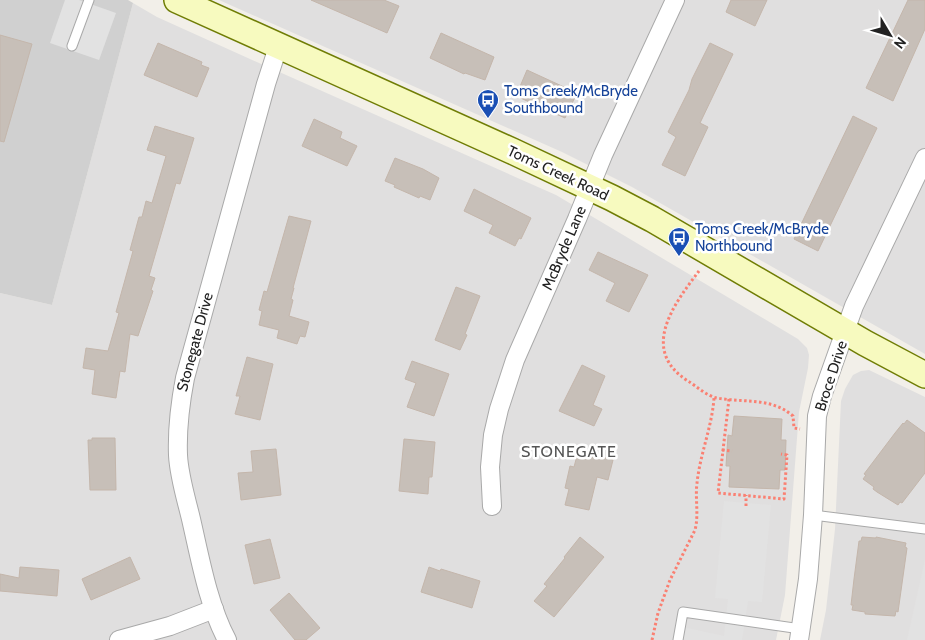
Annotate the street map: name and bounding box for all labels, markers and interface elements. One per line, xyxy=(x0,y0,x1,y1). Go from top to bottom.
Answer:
north arrow xyxy=(865,10,915,60)
text: N xyxy=(890,34,910,52)
place label: Toms Creek/McBryde Southbound xyxy=(504,82,638,117)
bus stop icon: Toms Creek/McBryde Southbound xyxy=(476,88,500,119)
street label: Toms Creek Road xyxy=(505,142,611,204)
street label: McBryde Lane xyxy=(538,203,590,293)
place label: Toms Creek/McBryde Northbound xyxy=(695,220,829,255)
bus stop icon: Toms Creek/McBryde Northbound xyxy=(667,226,691,257)
street label: Stonegate Drive xyxy=(173,290,217,394)
street label: Broce Drive xyxy=(811,338,851,414)
district label: STONEGATE xyxy=(521,442,617,461)

